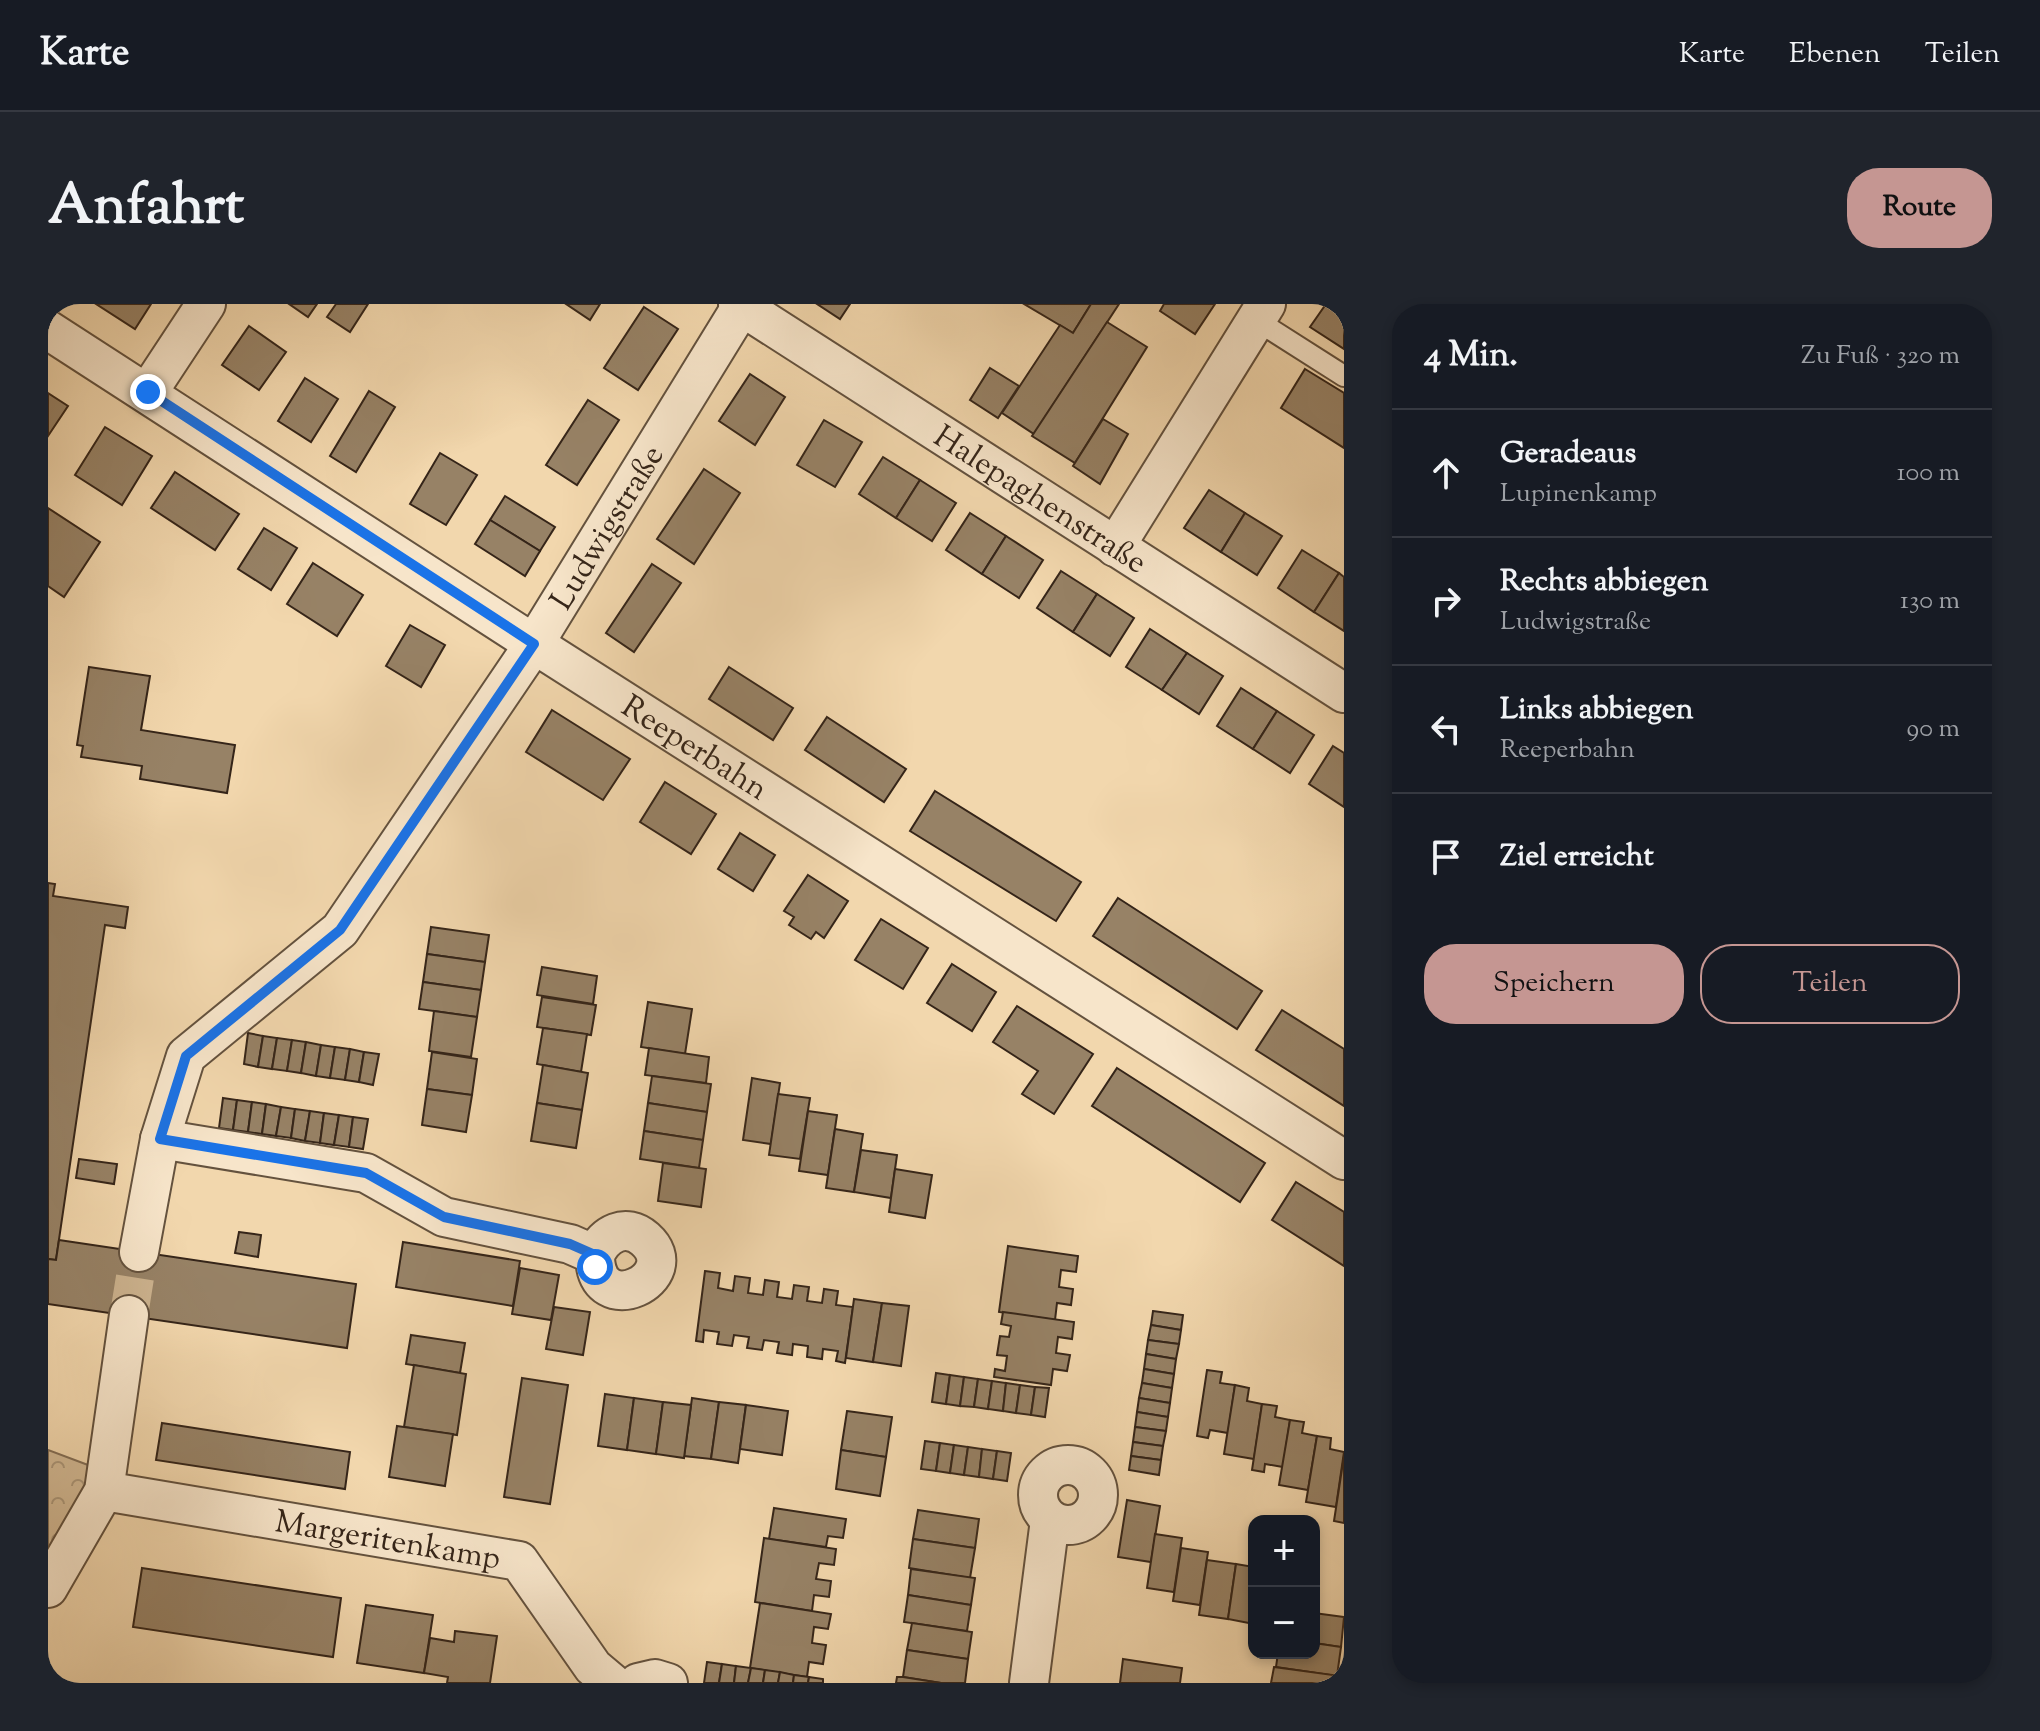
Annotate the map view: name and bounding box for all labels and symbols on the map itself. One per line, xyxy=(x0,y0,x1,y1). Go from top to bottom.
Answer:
route end xyxy=(130,374,166,410)
street label: Halepaghenstraße xyxy=(924,415,1155,587)
street label: Ludwigstraße xyxy=(540,437,677,620)
street label: Reeperbahn xyxy=(611,685,776,813)
route start xyxy=(577,1249,613,1285)
street label: Margeritenkamp xyxy=(271,1500,504,1584)

